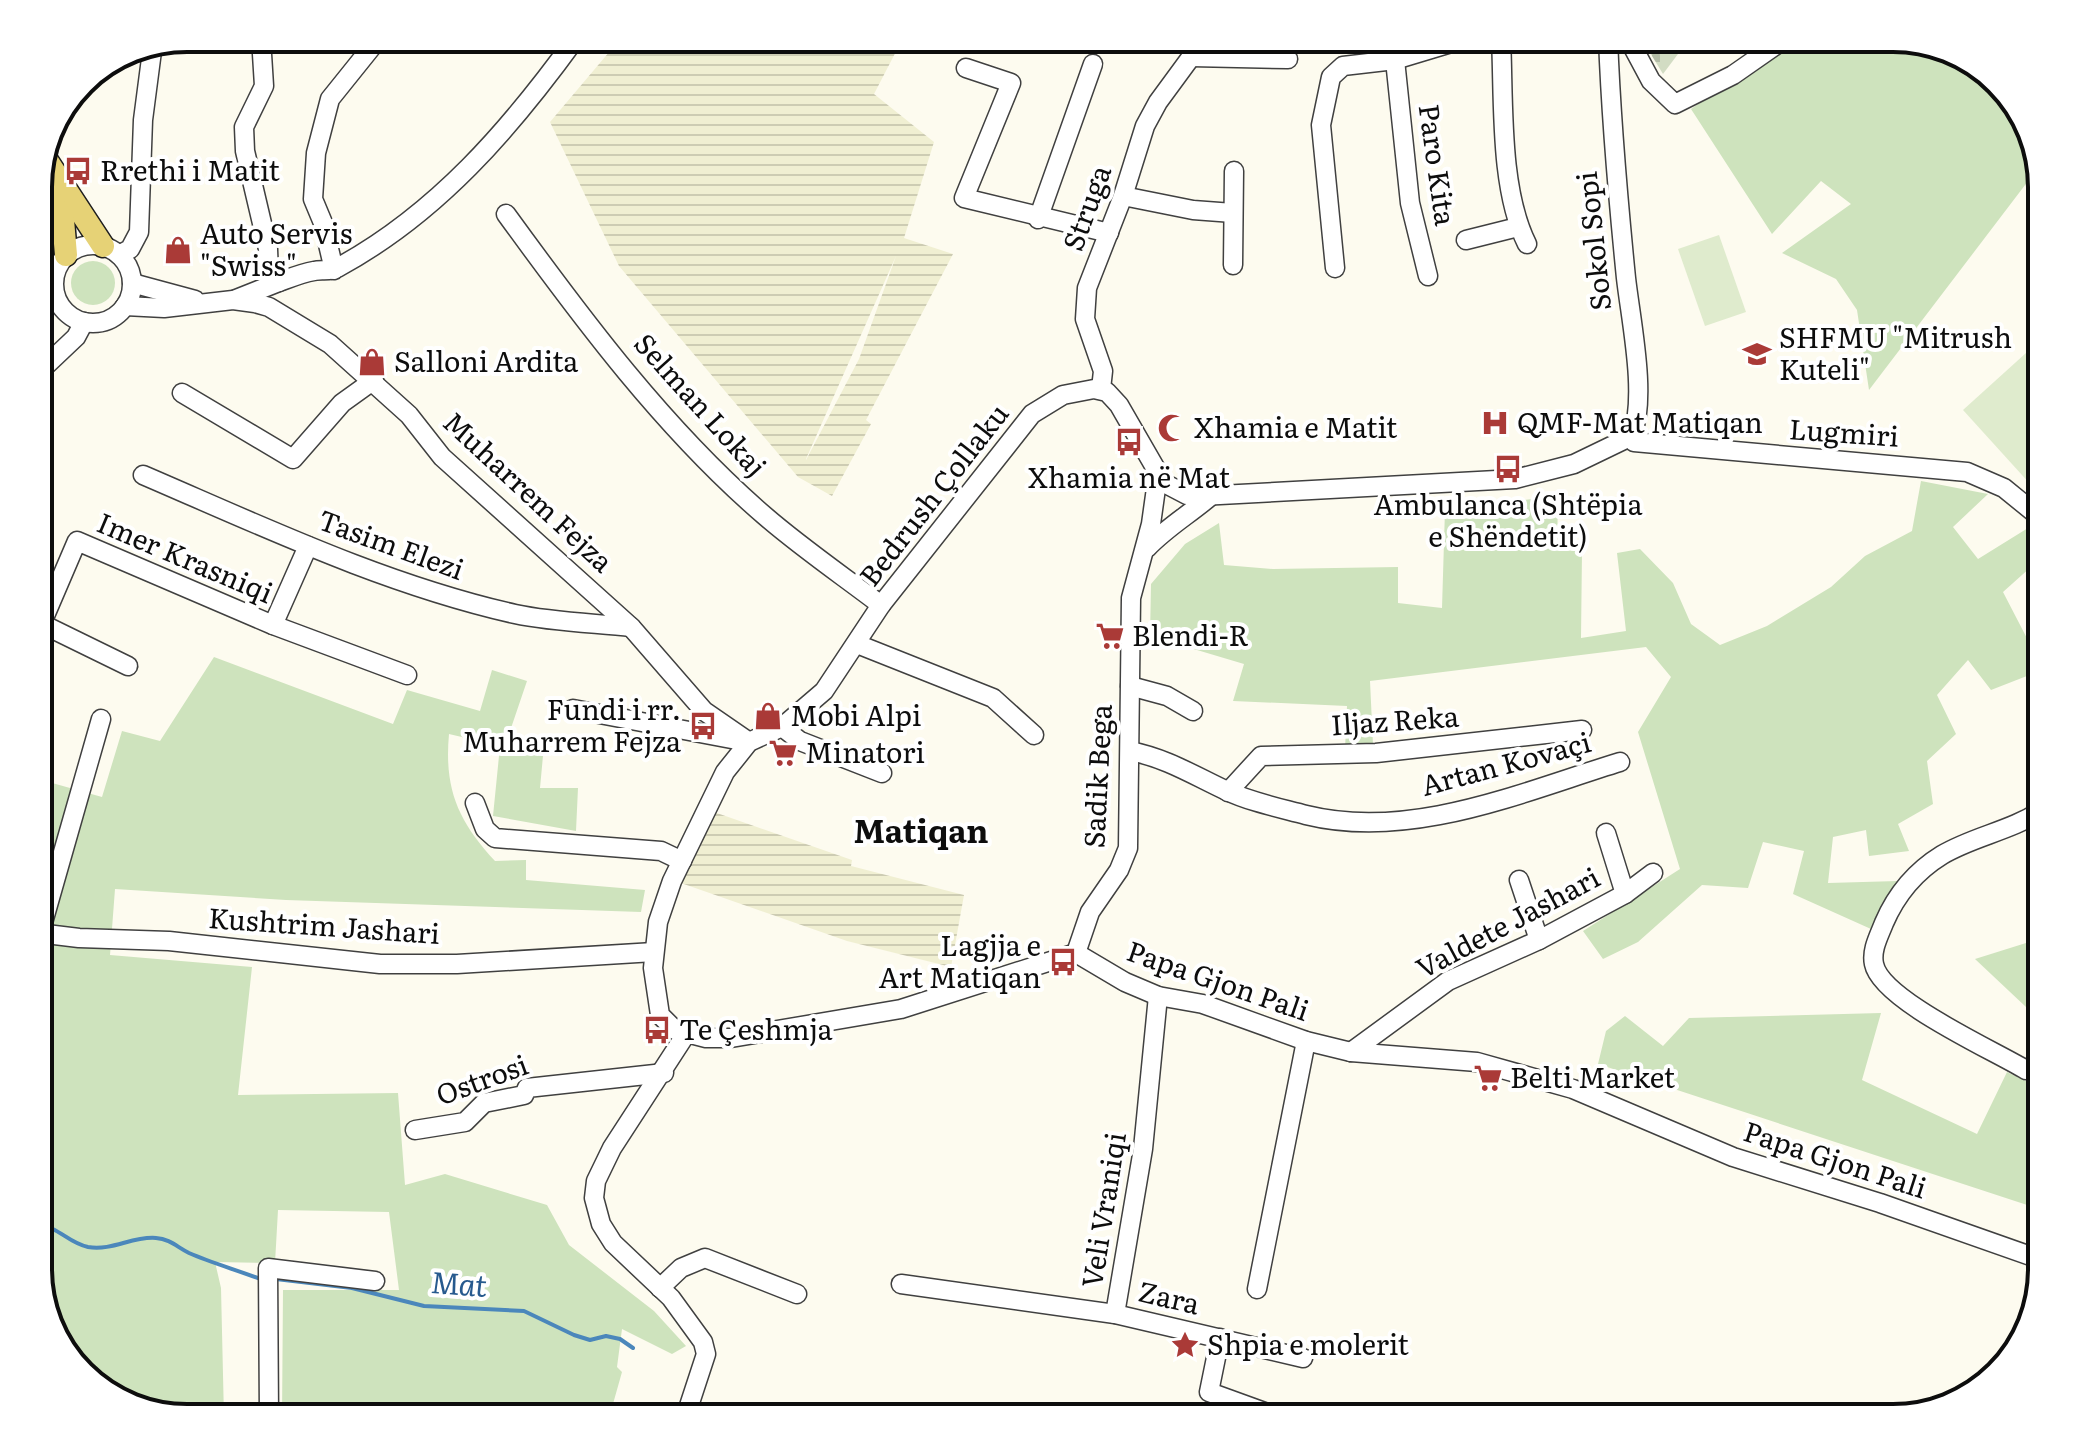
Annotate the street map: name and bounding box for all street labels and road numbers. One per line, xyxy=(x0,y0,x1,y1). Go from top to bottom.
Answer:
street label: Paro Kita xyxy=(1410,101,1468,228)
street label: Struga xyxy=(1050,158,1120,256)
street label: Sokol Sopi xyxy=(1564,169,1620,313)
street label: Selman Lokaj xyxy=(626,323,777,485)
street label: Bedrush Çollaku xyxy=(848,393,1017,594)
street label: Muharrem Fejza xyxy=(435,401,624,581)
street label: Lugmiri xyxy=(1788,406,1900,456)
street label: Tasim Elezi xyxy=(313,497,470,589)
street label: Imer Krasniqi xyxy=(91,500,280,612)
street label: Iljaz Reka xyxy=(1329,694,1460,744)
street label: Sadik Bega xyxy=(1071,703,1121,849)
street label: Artan Kovaçi xyxy=(1416,719,1595,805)
street label: Valdete Jashari xyxy=(1408,855,1607,987)
street label: Kushtrim Jashari xyxy=(207,895,441,953)
street label: Papa Gjon Pali xyxy=(1122,928,1315,1030)
street label: Ostrosi xyxy=(429,1042,533,1114)
street label: Papa Gjon Pali xyxy=(1739,1109,1933,1207)
street label: Veli Vraniqi xyxy=(1069,1129,1135,1290)
street label: Zara xyxy=(1135,1269,1204,1323)

